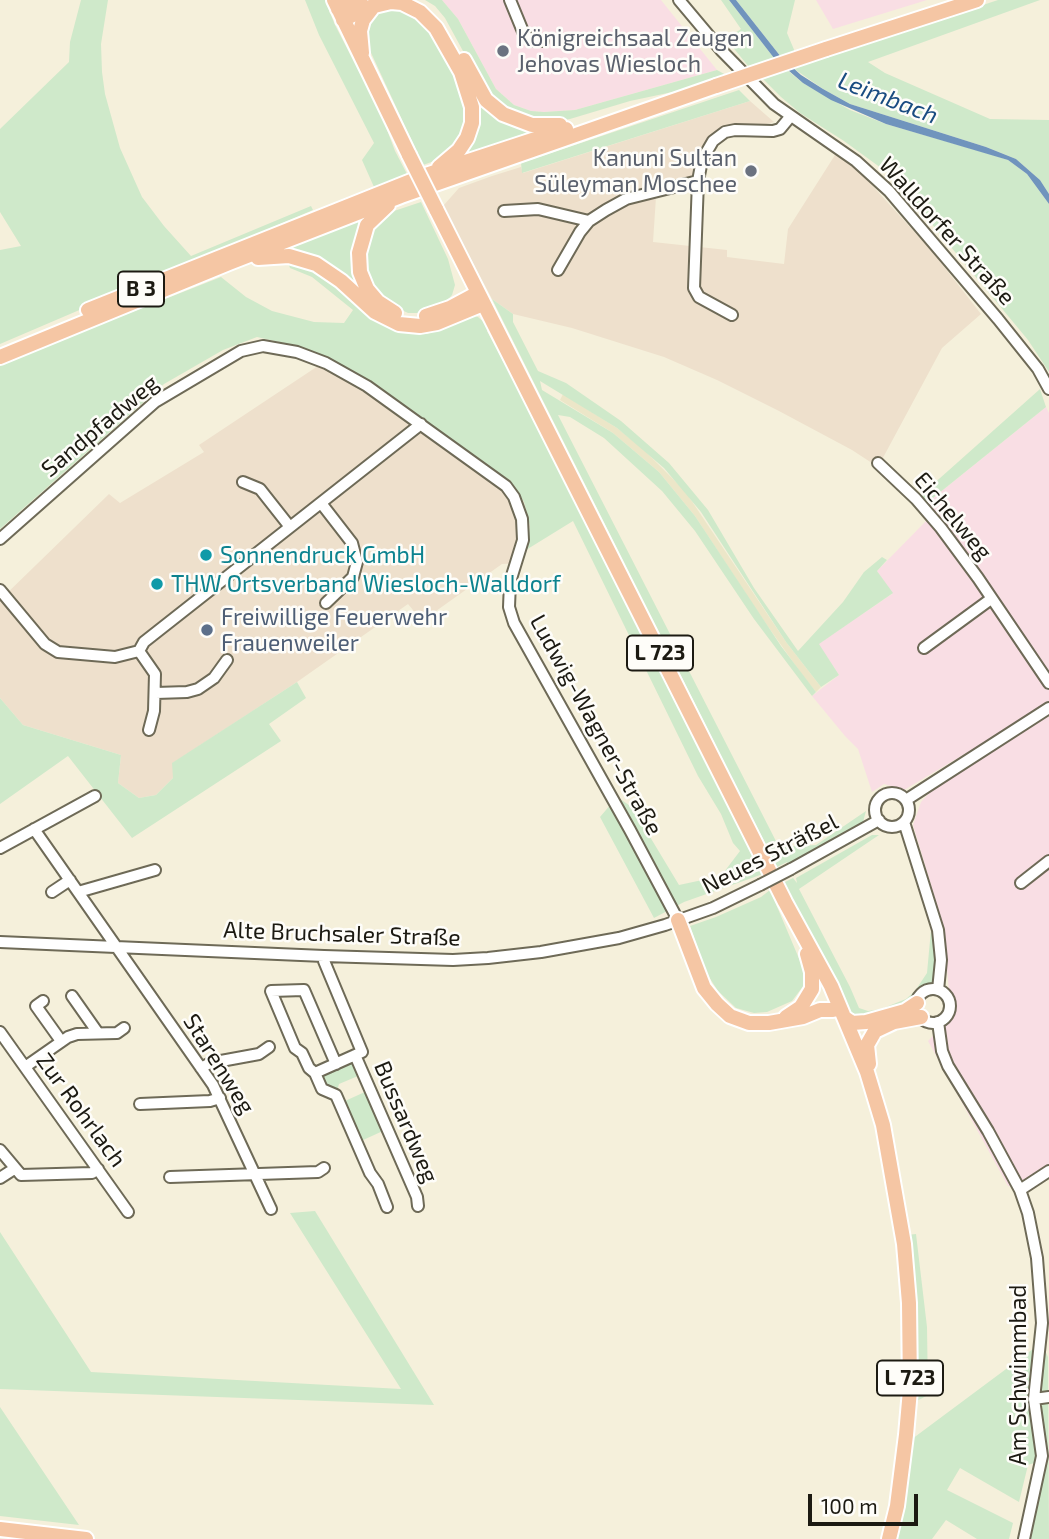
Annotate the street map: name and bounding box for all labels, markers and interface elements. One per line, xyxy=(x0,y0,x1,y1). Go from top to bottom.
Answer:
place label: Königreichsaal Zeugen Jehovas Wiesloch xyxy=(517,24,753,78)
marker: Königreichsaal Zeugen Jehovas Wiesloch xyxy=(495,43,511,59)
water label: Leimbach xyxy=(834,66,942,130)
place label: Kanuni Sultan Süleyman Moschee xyxy=(534,144,737,198)
street label: Walldorfer Straße xyxy=(873,151,1021,311)
marker: Kanuni Sultan Süleyman Moschee xyxy=(743,163,759,179)
road number: B 3 xyxy=(118,272,164,306)
street label: Sandpfadweg xyxy=(36,369,164,483)
street label: Eichelweg xyxy=(908,466,998,566)
place label: Sonnendruck GmbH xyxy=(220,541,425,569)
marker: Sonnendruck GmbH xyxy=(198,547,214,563)
place label: THW Ortsverband Wiesloch-Walldorf xyxy=(171,570,561,598)
marker: THW Ortsverband Wiesloch-Walldorf xyxy=(149,576,165,592)
place label: Freiwillige Feuerwehr Frauenweiler xyxy=(221,603,447,657)
street label: Ludwig-Wagner-Straße xyxy=(524,610,668,840)
marker: Freiwillige Feuerwehr Frauenweiler xyxy=(199,622,215,638)
road number: L 723 xyxy=(627,636,693,670)
street label: Neues Sträßel xyxy=(697,808,843,900)
street label: Alte Bruchsaler Straße xyxy=(223,916,461,952)
street label: Starenweg xyxy=(177,1009,261,1119)
street label: Zur Rohrlach xyxy=(30,1048,132,1172)
street label: Bussardweg xyxy=(368,1057,444,1187)
street label: Am Schwimmbad xyxy=(1004,1285,1032,1465)
road number: L 723 xyxy=(877,1360,943,1396)
scale bar xyxy=(811,1480,921,1524)
text: 100 m xyxy=(821,1493,878,1518)

